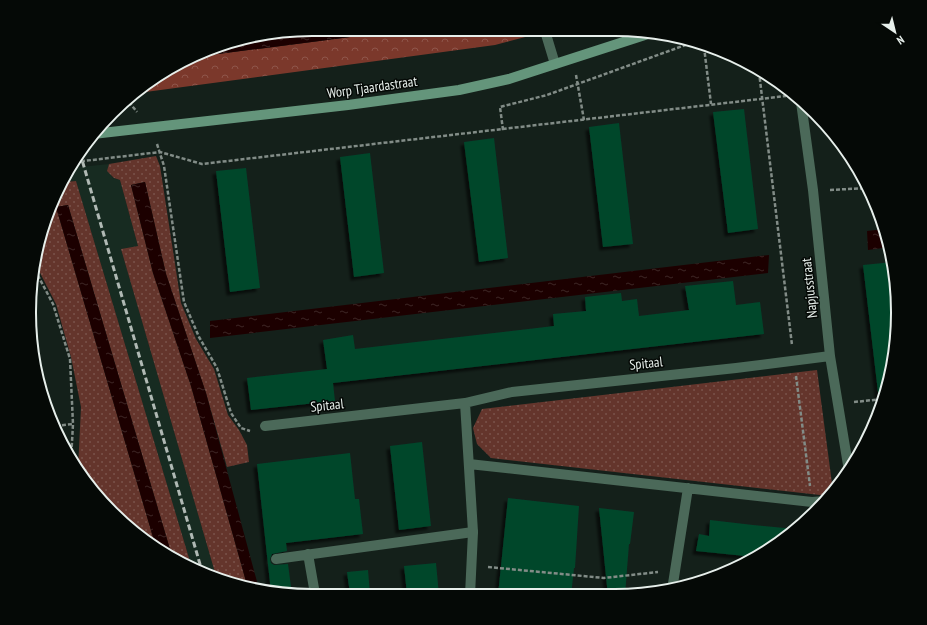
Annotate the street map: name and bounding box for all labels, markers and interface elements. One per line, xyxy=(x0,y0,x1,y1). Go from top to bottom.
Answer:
north arrow xyxy=(875,12,915,52)
text: N xyxy=(894,33,907,48)
street label: Worp Tjaardastraat xyxy=(326,72,418,102)
street label: Napjusstraat xyxy=(797,257,821,319)
street label: Spitaal xyxy=(628,352,664,374)
street label: Spitaal xyxy=(309,394,345,416)

